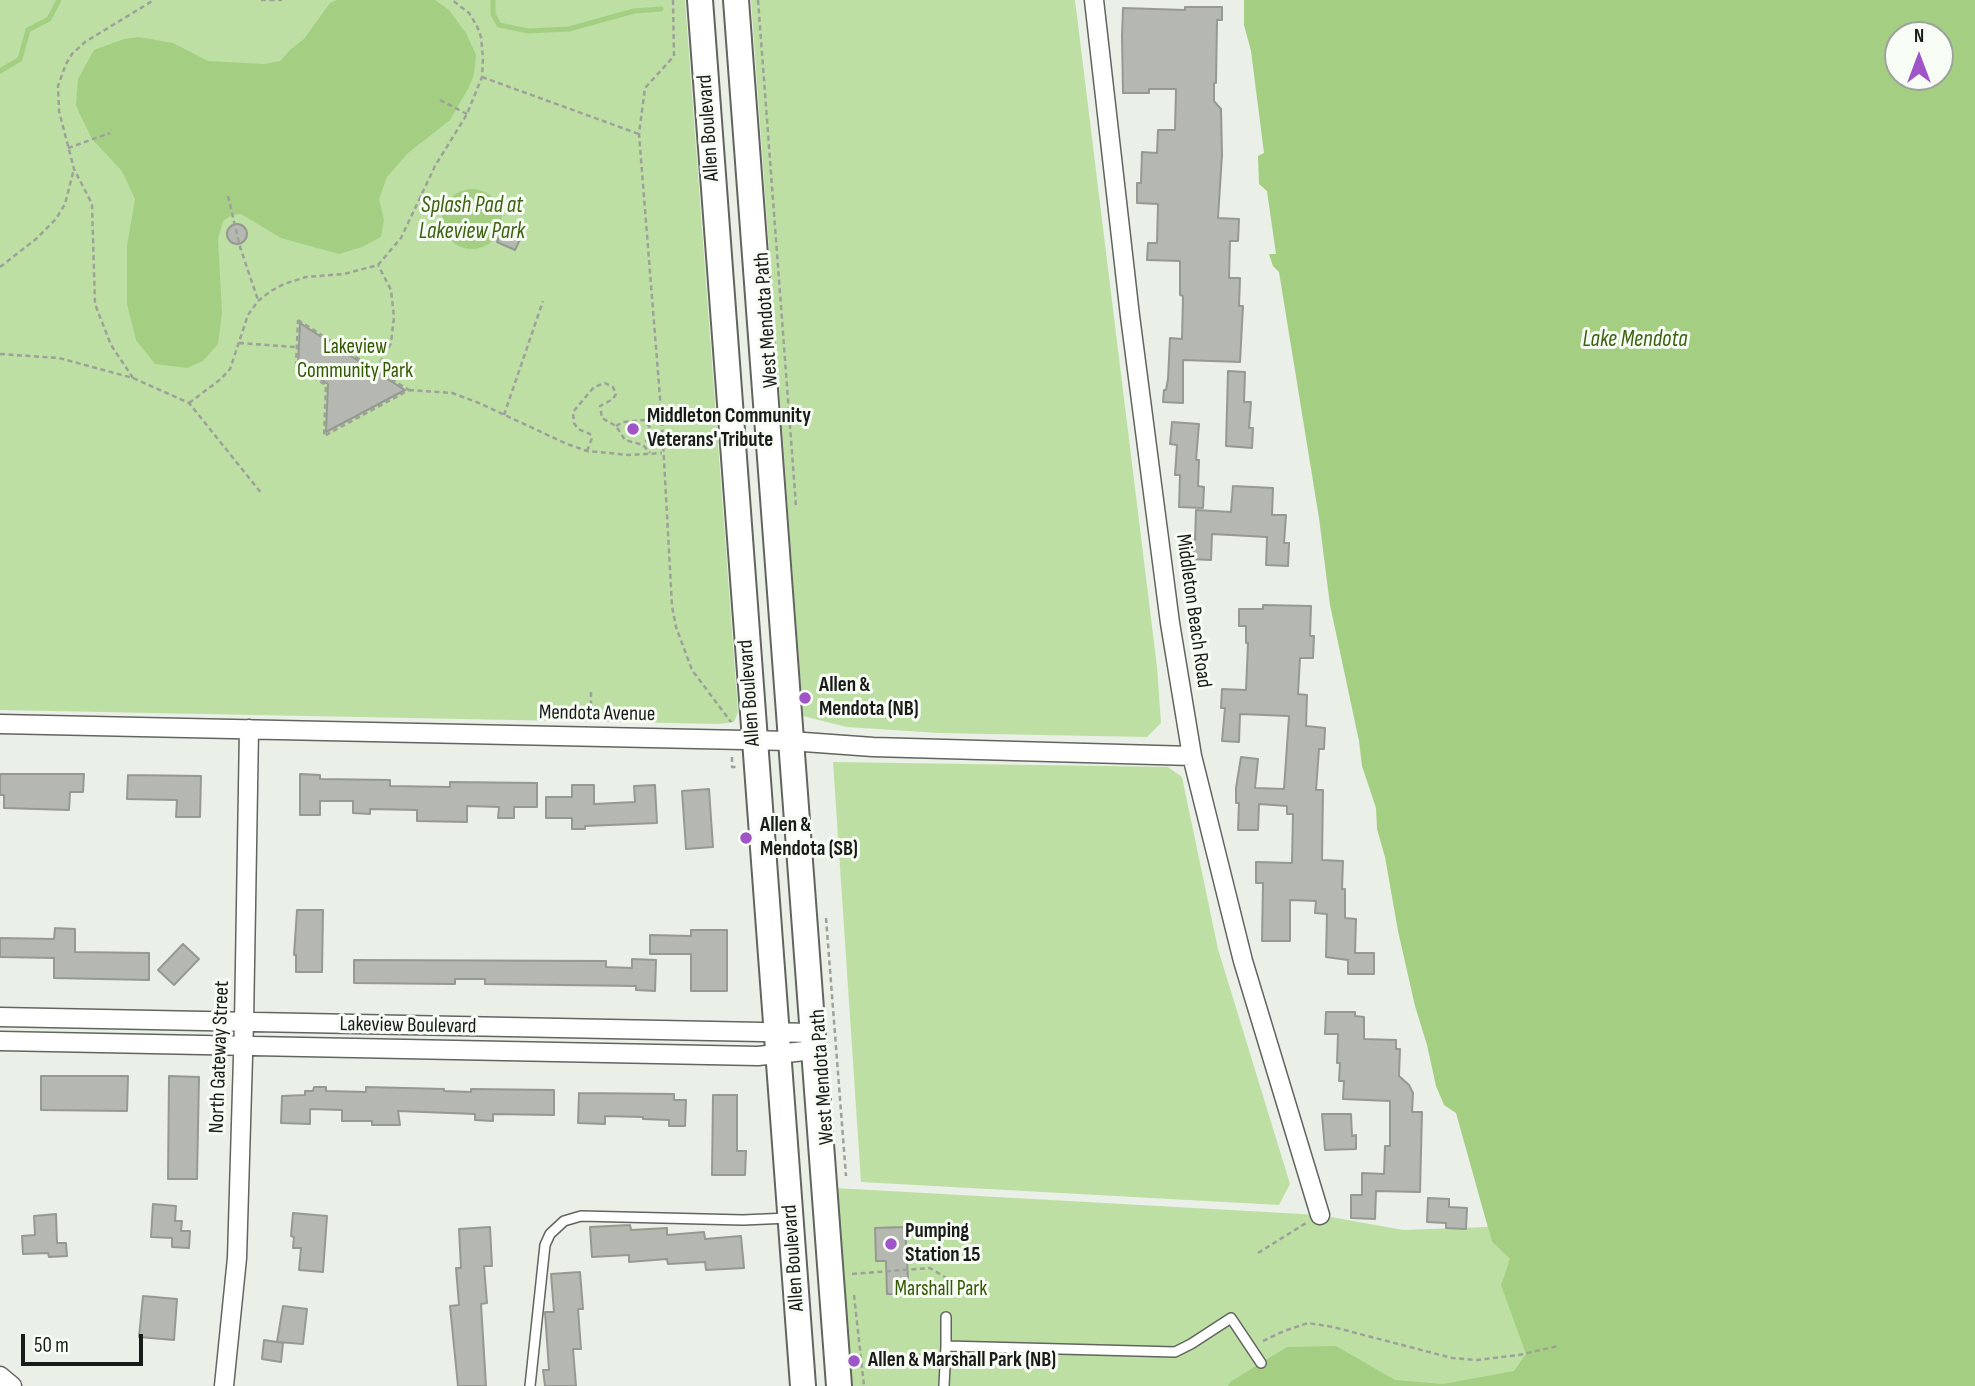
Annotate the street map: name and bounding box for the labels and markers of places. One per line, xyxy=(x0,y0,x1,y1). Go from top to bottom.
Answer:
place label: Middleton Community Veterans' Tribute xyxy=(647,404,811,454)
marker: Middleton Community Veterans' Tribute xyxy=(625,421,641,437)
place label: Allen & Mendota (NB) xyxy=(819,673,919,723)
marker: Allen & Mendota (NB) xyxy=(797,690,813,706)
place label: Allen & Mendota (SB) xyxy=(760,813,858,863)
marker: Allen & Mendota (SB) xyxy=(738,830,754,846)
place label: Pumping Station 15 xyxy=(905,1219,980,1269)
marker: Pumping Station 15 xyxy=(883,1236,899,1252)
place label: Allen & Marshall Park (NB) xyxy=(868,1348,1056,1374)
marker: Allen & Marshall Park (NB) xyxy=(846,1353,862,1369)

